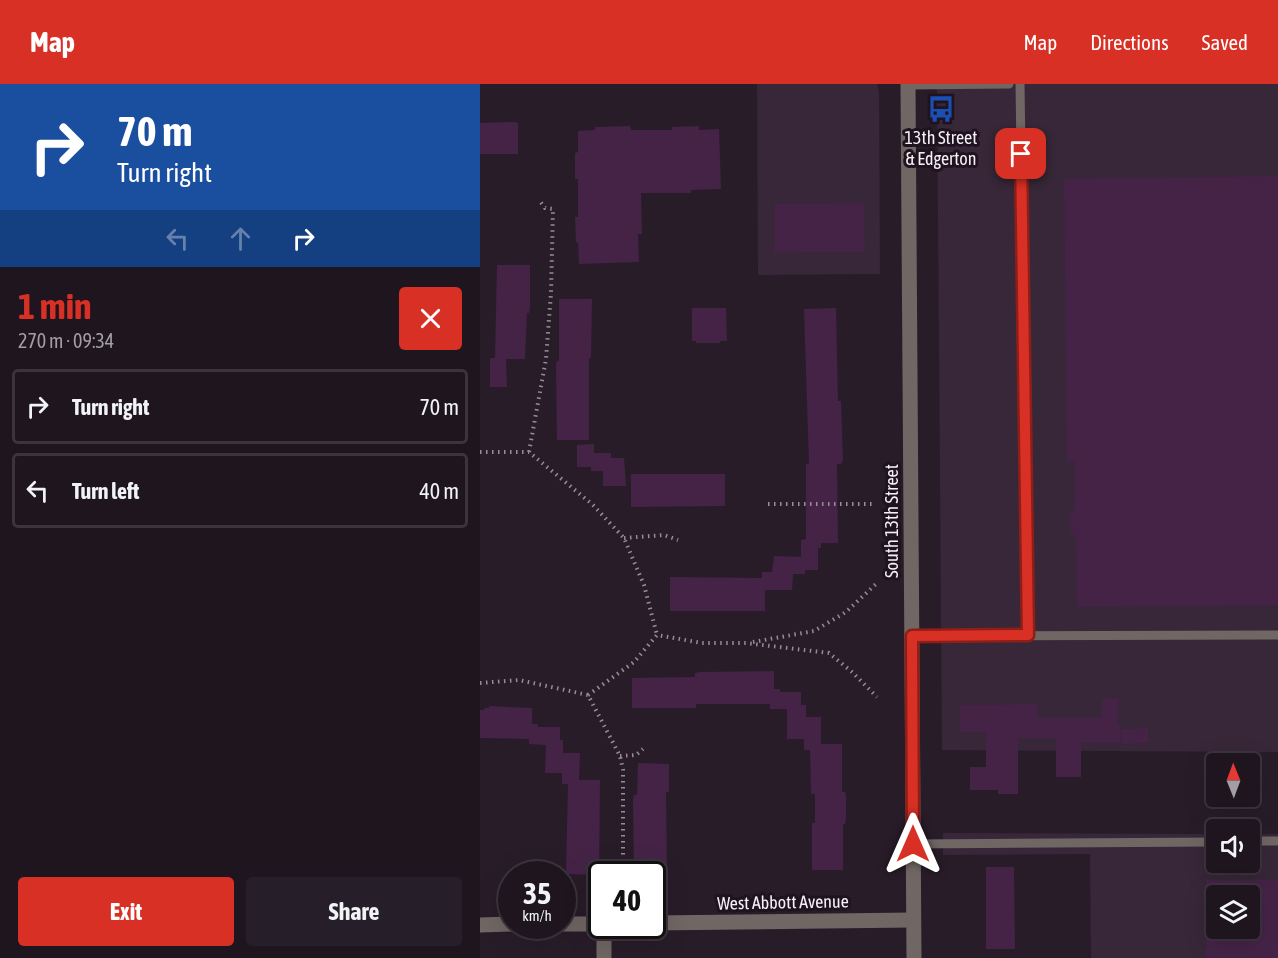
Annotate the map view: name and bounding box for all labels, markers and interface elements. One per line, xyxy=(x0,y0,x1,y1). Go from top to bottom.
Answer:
text: Map xyxy=(30,26,75,58)
text: Map xyxy=(1023,30,1057,54)
text: Directions xyxy=(1090,30,1169,54)
text: Saved xyxy=(1202,30,1248,54)
bus stop icon: 13th Street & Edgerton xyxy=(926,94,956,124)
text: 70 m xyxy=(117,107,192,155)
icon: right xyxy=(18,108,96,186)
place label: 13th Street & Edgerton xyxy=(905,127,977,169)
pin xyxy=(995,128,1046,179)
icon: arrive xyxy=(1004,137,1037,170)
text: Turn right xyxy=(117,157,212,188)
icon: left xyxy=(161,222,194,255)
icon: ahead xyxy=(224,222,257,255)
icon: right xyxy=(287,222,320,255)
text: 1 min xyxy=(18,285,92,327)
button: close xyxy=(399,287,462,350)
text: 270 m · 09:34 xyxy=(18,329,114,352)
icon: right xyxy=(21,390,54,423)
text: Turn right xyxy=(72,394,149,420)
text: 70 m xyxy=(419,394,459,420)
street label: South 13th Street xyxy=(881,464,902,578)
icon: left xyxy=(21,474,54,507)
text: Turn left xyxy=(72,478,139,504)
text: 40 m xyxy=(419,478,459,504)
north arrow xyxy=(1206,753,1260,807)
map controls xyxy=(1206,753,1260,939)
position arrow xyxy=(881,812,945,876)
button: sound xyxy=(1206,819,1260,873)
speed limit sign: 40 xyxy=(588,861,666,939)
text: 35 xyxy=(523,876,551,910)
button: Exit xyxy=(18,877,234,946)
button: Share xyxy=(246,877,462,946)
button: layers xyxy=(1206,885,1260,939)
street label: West Abbott Avenue xyxy=(717,890,849,914)
text: km/h xyxy=(522,907,552,924)

